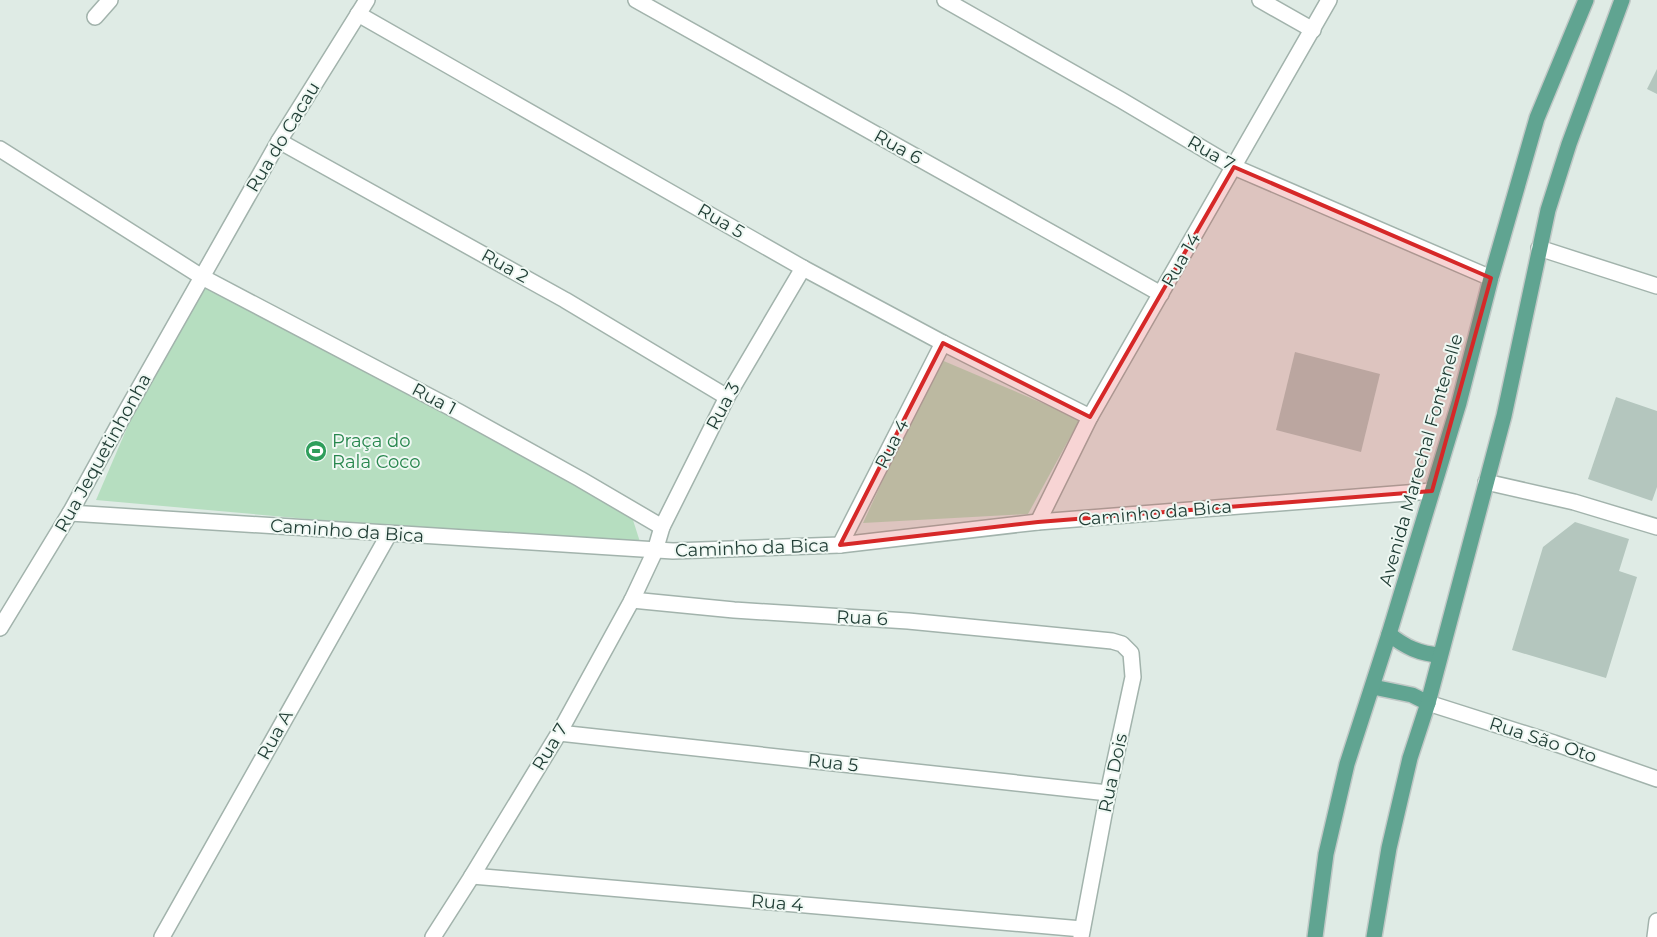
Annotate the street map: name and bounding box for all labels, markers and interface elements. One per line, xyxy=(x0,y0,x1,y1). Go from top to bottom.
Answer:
street label: Rua do Cacau xyxy=(241,78,325,196)
street label: Rua 6 xyxy=(870,125,926,169)
street label: Rua 7 xyxy=(1183,131,1239,175)
street label: Rua 5 xyxy=(694,199,748,243)
street label: Rua 14 xyxy=(1157,229,1205,291)
street label: Rua 2 xyxy=(478,244,532,288)
street label: Avenida Marechal Fontenelle xyxy=(1374,331,1468,589)
street label: Rua Jequetinhonha xyxy=(50,370,156,536)
street label: Rua 1 xyxy=(408,378,460,420)
street label: Rua 3 xyxy=(701,378,745,434)
street label: Rua 4 xyxy=(870,416,914,472)
place label: Praça do Rala Coco xyxy=(332,430,421,473)
sports icon: Praça do Rala Coco xyxy=(304,439,328,463)
street label: Caminho da Bica xyxy=(1077,495,1233,531)
street label: Caminho da Bica xyxy=(269,515,425,547)
street label: Caminho da Bica xyxy=(675,534,829,562)
street label: Rua 6 xyxy=(836,606,888,630)
street label: Rua A xyxy=(252,706,298,764)
street label: Rua São Oto xyxy=(1487,712,1599,768)
street label: Rua 7 xyxy=(527,719,573,775)
street label: Rua Dois xyxy=(1094,731,1132,815)
street label: Rua 5 xyxy=(807,749,859,777)
street label: Rua 4 xyxy=(750,890,804,916)

